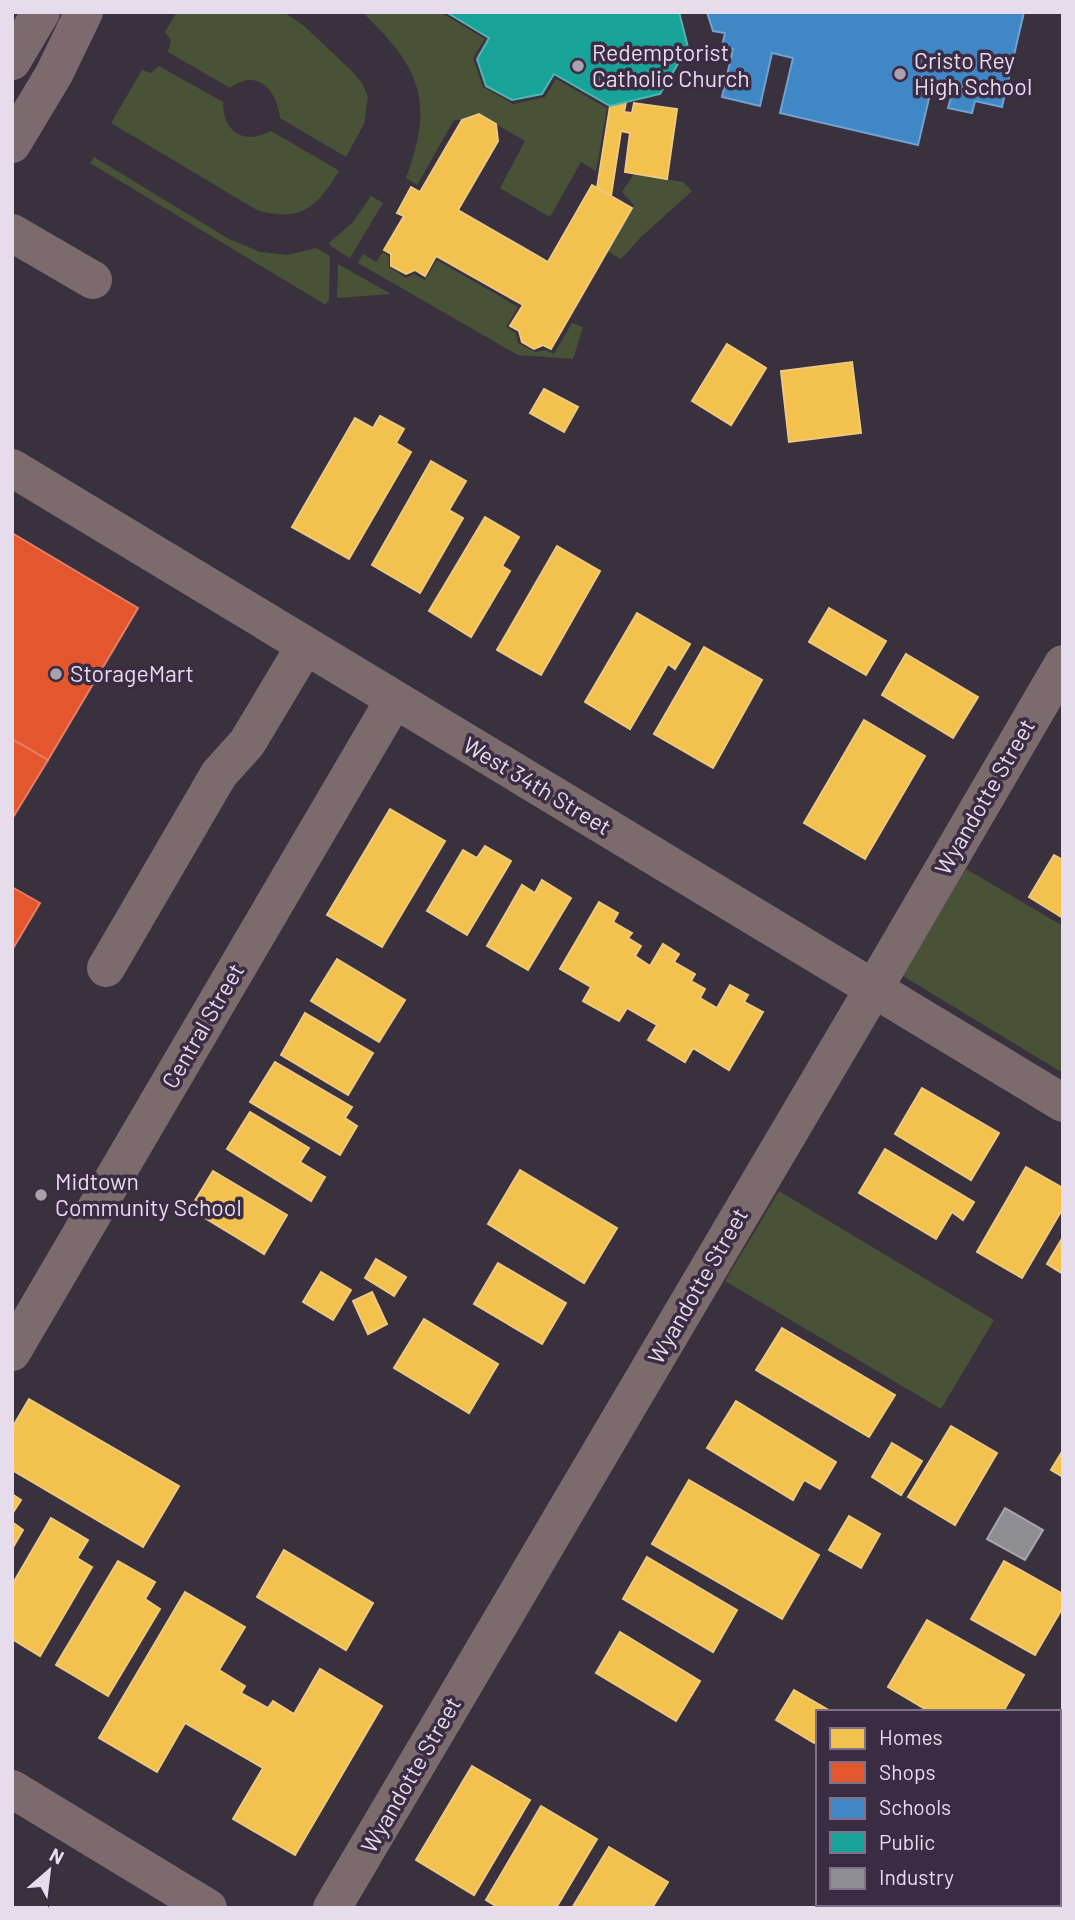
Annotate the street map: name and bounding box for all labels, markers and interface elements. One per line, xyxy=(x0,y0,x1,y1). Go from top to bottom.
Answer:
place label: Redemptorist Catholic Church xyxy=(592,38,750,92)
place label: Cristo Rey High School xyxy=(914,46,1032,100)
marker: Redemptorist Catholic Church xyxy=(570,58,586,74)
marker: Cristo Rey High School xyxy=(892,66,908,82)
place label: StorageMart xyxy=(70,659,194,687)
marker: StorageMart xyxy=(48,666,64,682)
street label: Wyandotte Street xyxy=(928,714,1040,879)
street label: West 34th Street xyxy=(458,730,617,840)
street label: Central Street xyxy=(155,958,249,1093)
place label: Midtown Community School xyxy=(55,1167,242,1221)
marker: Midtown Community School xyxy=(33,1187,49,1203)
street label: Wyandotte Street xyxy=(641,1203,753,1368)
street label: Wyandotte Street xyxy=(354,1692,466,1857)
legend xyxy=(816,1710,1061,1906)
text: Homes xyxy=(879,1724,943,1749)
text: Shops xyxy=(879,1759,936,1784)
text: Schools xyxy=(879,1794,951,1819)
text: Public xyxy=(879,1829,935,1854)
north arrow xyxy=(14,1836,84,1906)
text: N xyxy=(46,1842,68,1869)
text: Industry xyxy=(879,1864,954,1889)

